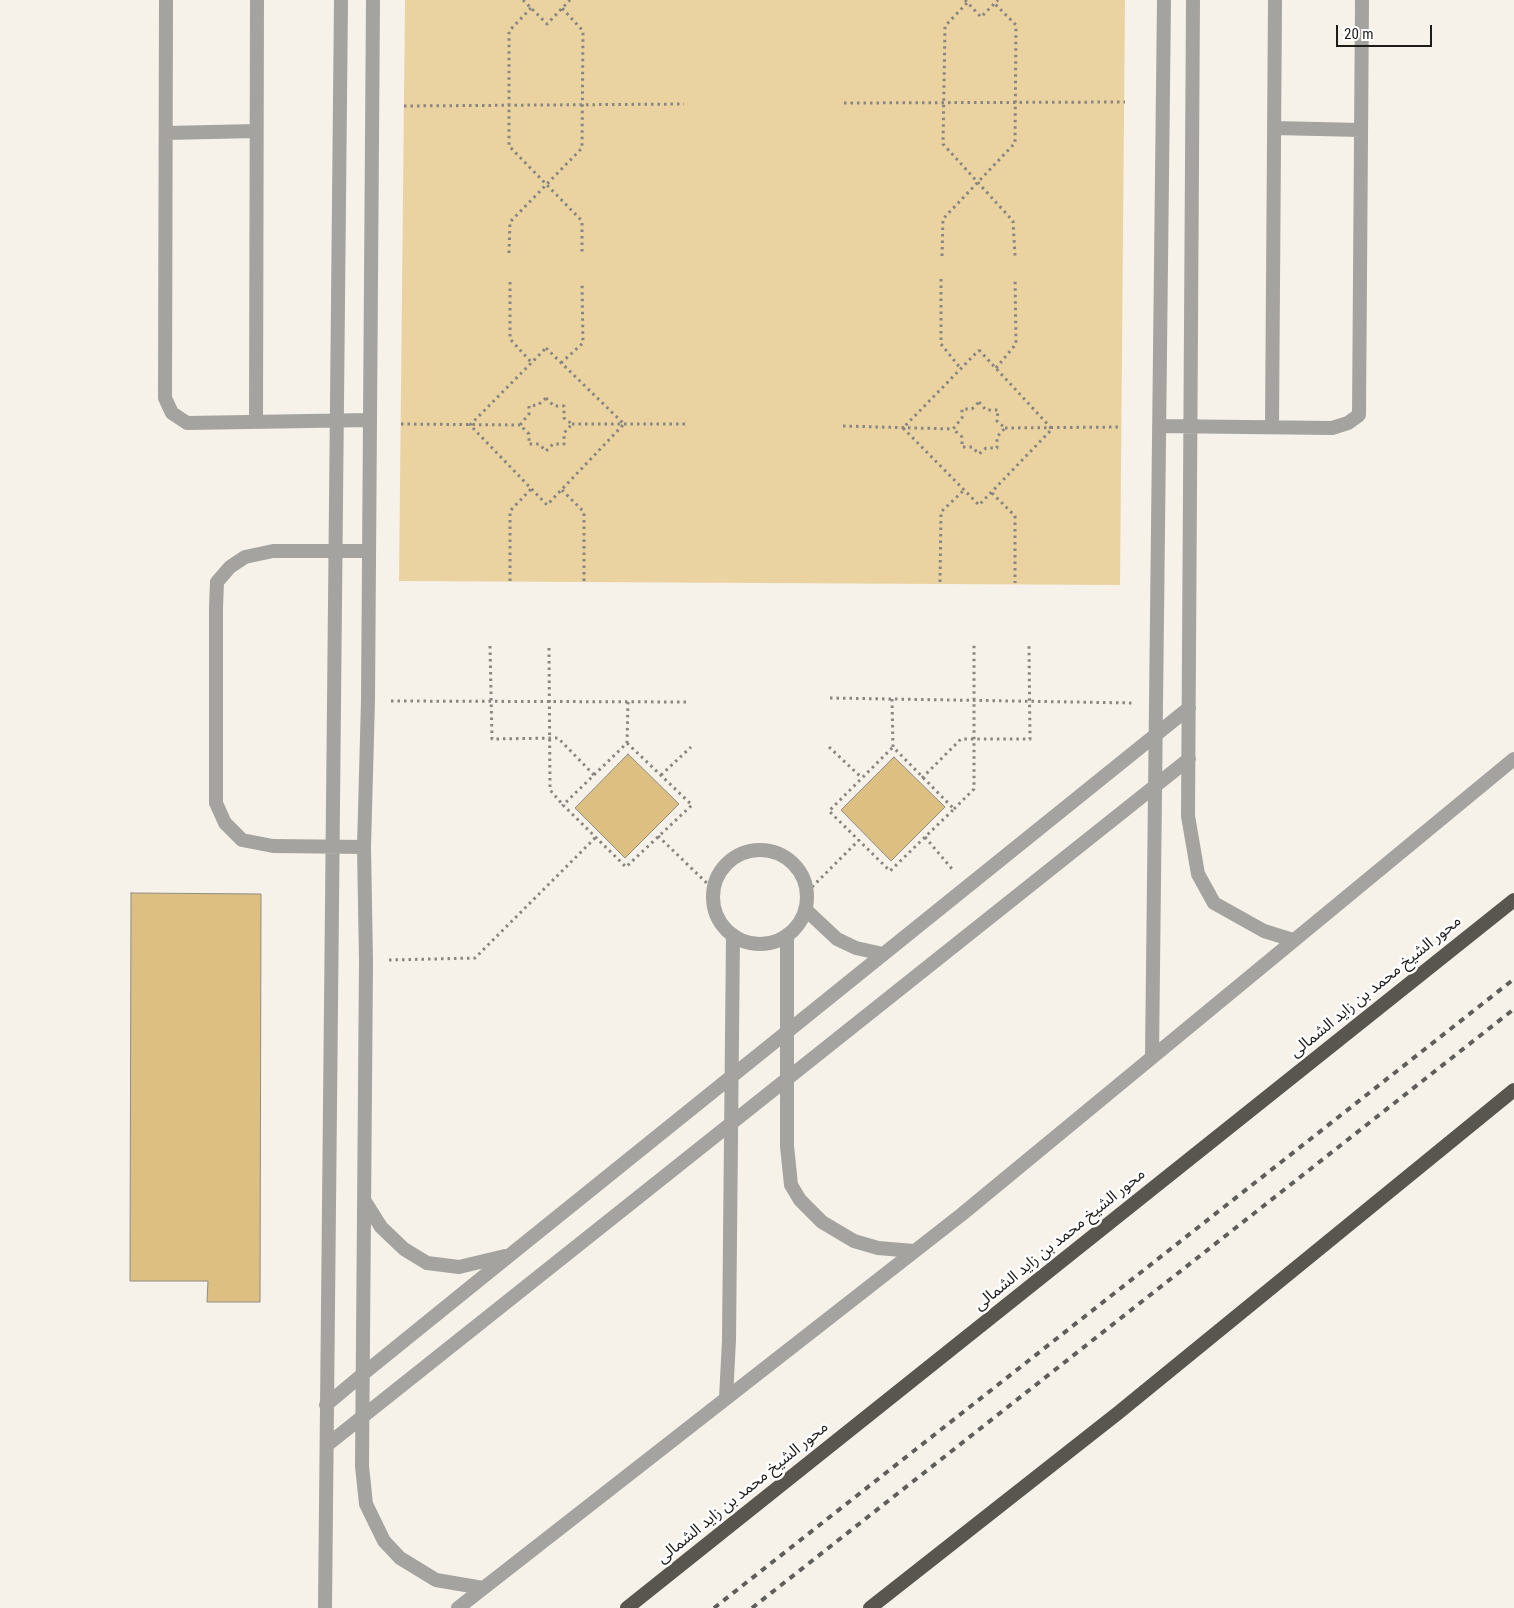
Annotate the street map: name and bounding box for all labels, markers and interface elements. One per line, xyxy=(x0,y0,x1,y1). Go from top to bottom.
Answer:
scale bar xyxy=(1339,15,1435,47)
text: 20 m xyxy=(1344,25,1374,43)
street label: محور الشيخ محمد بن زايد الشمالى xyxy=(1287,912,1465,1062)
street label: محور الشيخ محمد بن زايد الشمالى xyxy=(971,1165,1149,1315)
street label: محور الشيخ محمد بن زايد الشمالى xyxy=(654,1418,832,1568)

